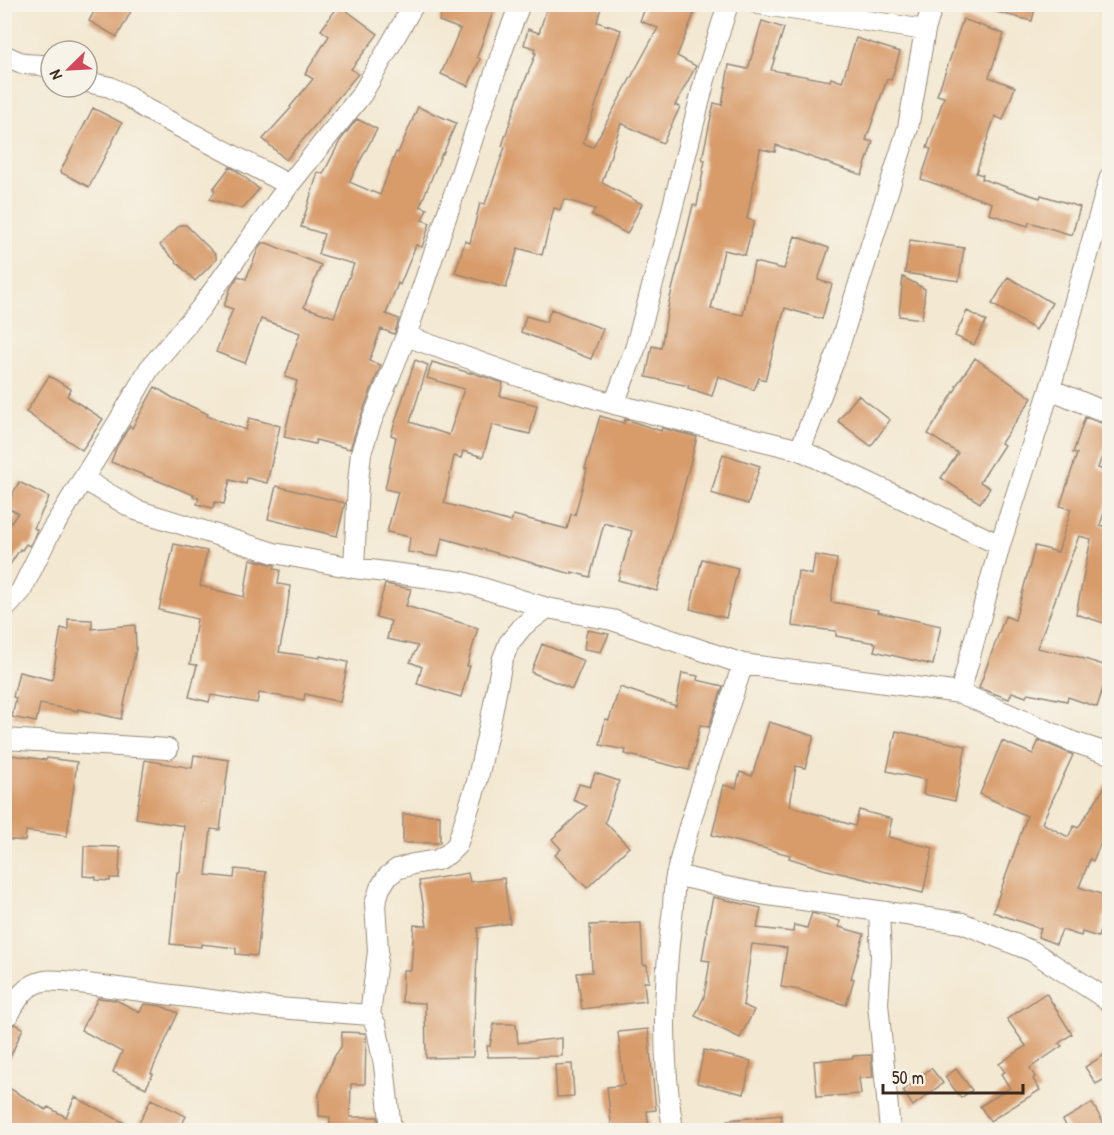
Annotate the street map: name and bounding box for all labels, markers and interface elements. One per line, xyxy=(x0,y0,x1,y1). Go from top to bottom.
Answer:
north arrow xyxy=(39,39,99,99)
text: N xyxy=(43,66,67,83)
scale bar xyxy=(883,1057,1022,1095)
text: 50 m xyxy=(892,1065,924,1090)

